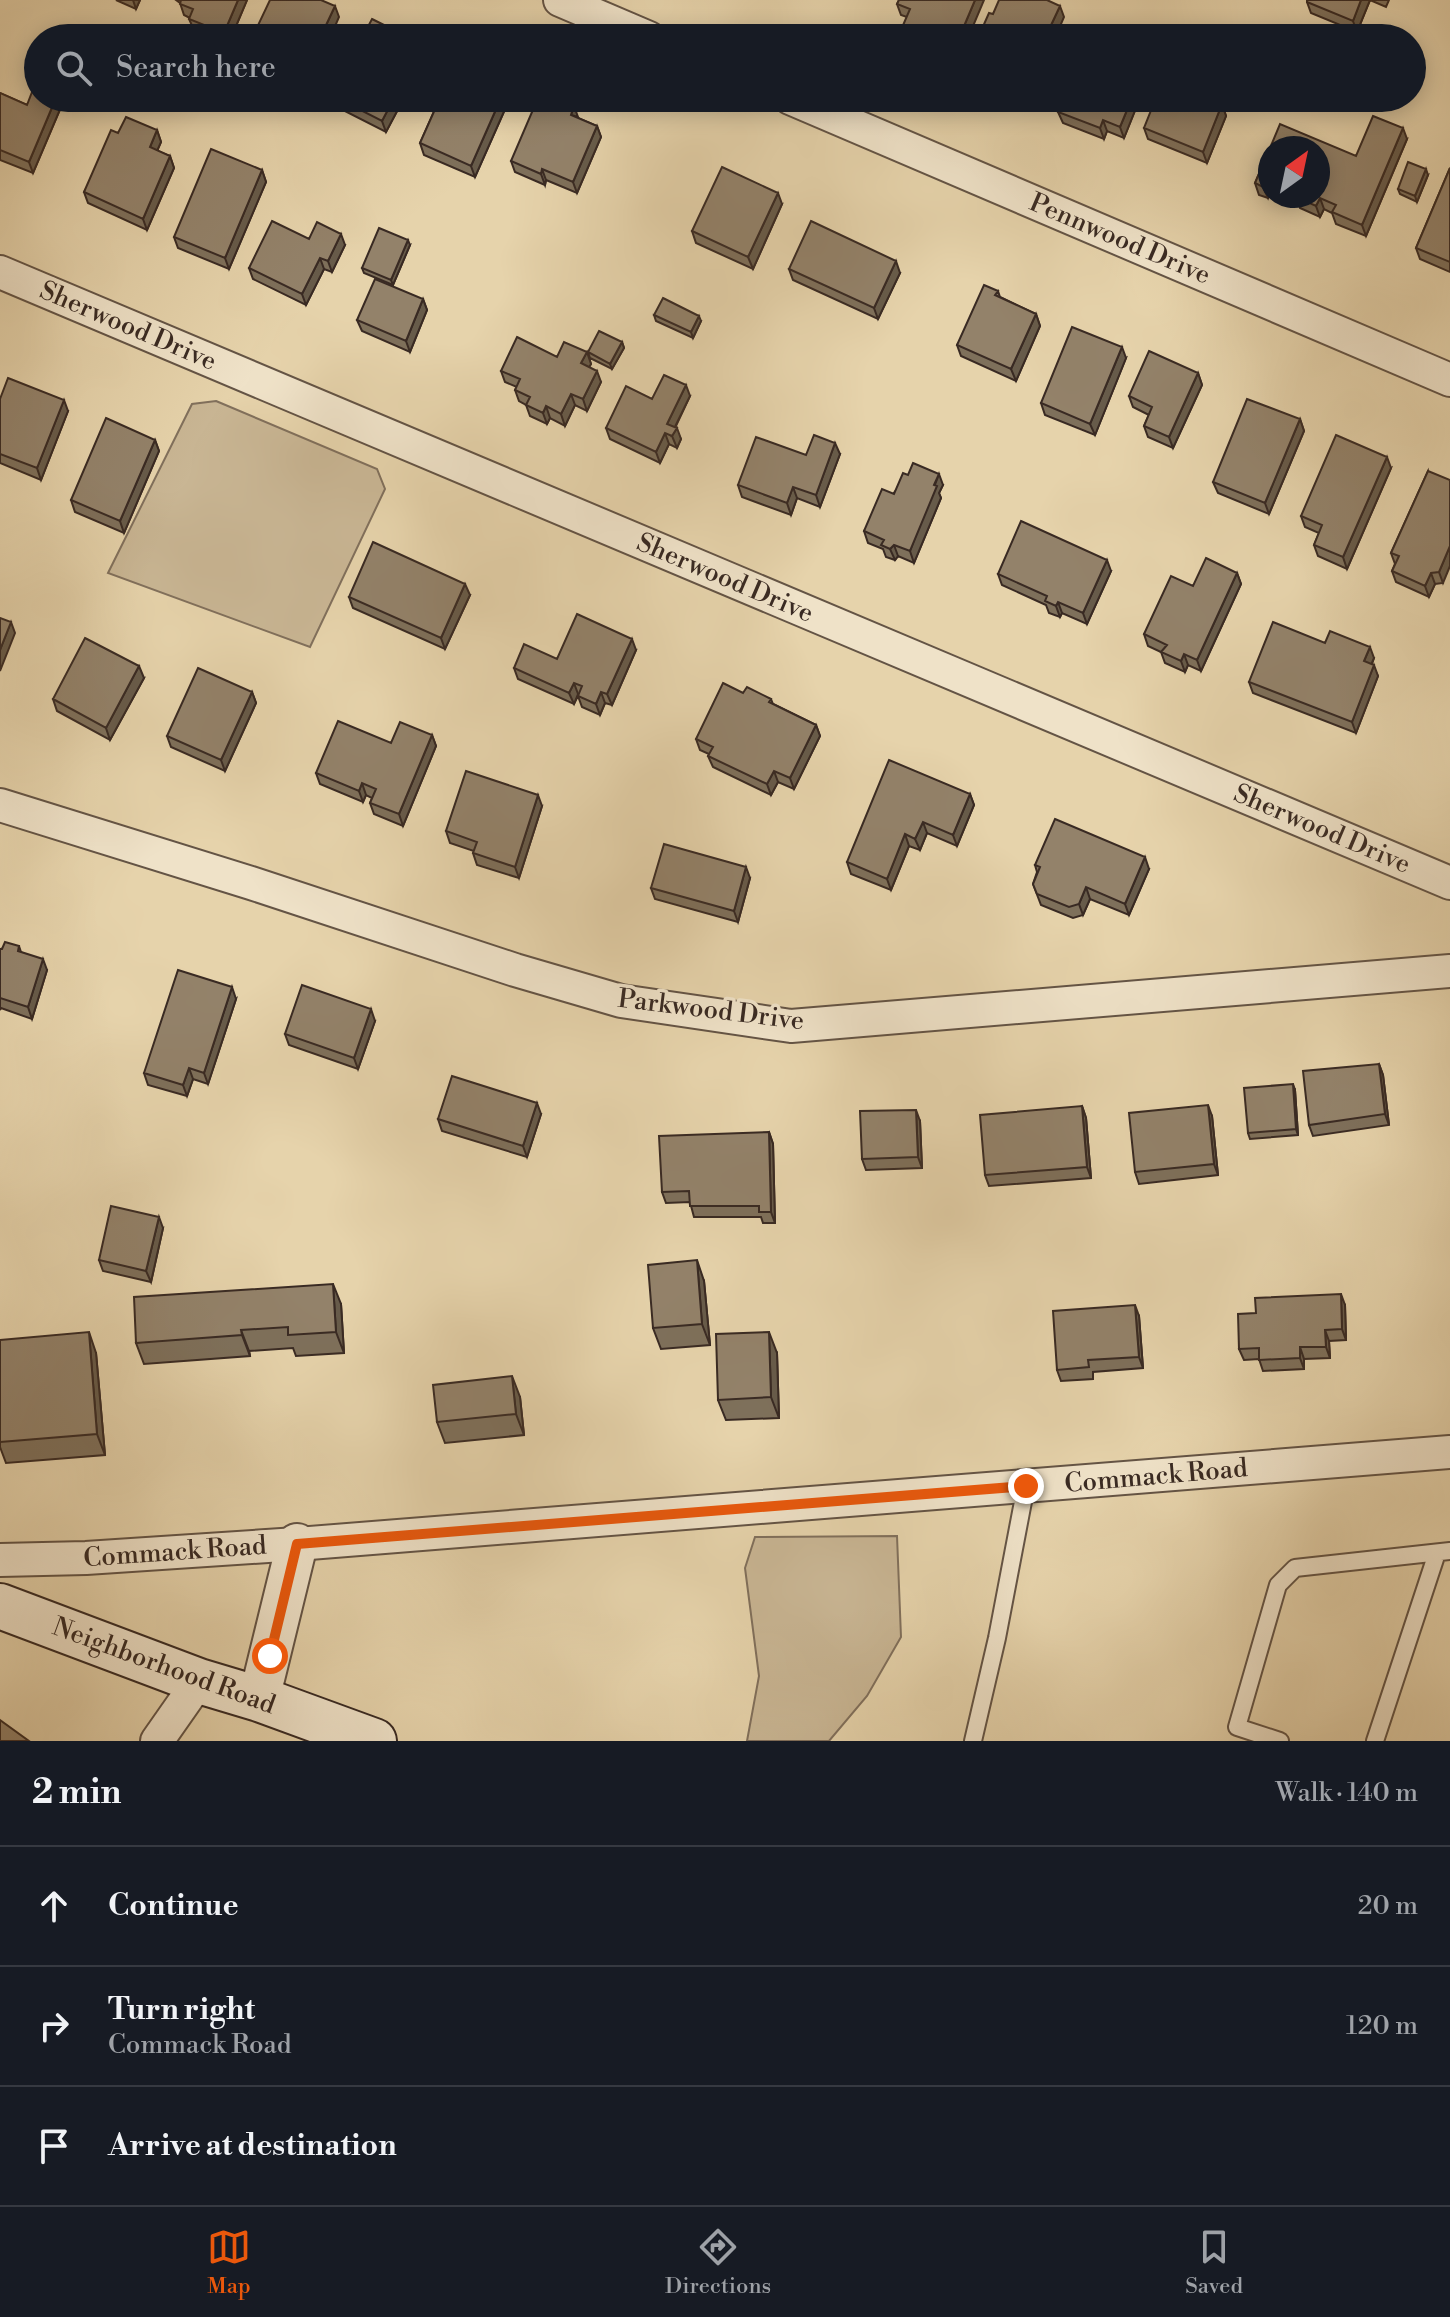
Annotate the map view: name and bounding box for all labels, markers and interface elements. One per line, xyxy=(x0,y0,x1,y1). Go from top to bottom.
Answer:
search box xyxy=(24,24,1426,112)
icon: search xyxy=(52,46,96,90)
text: Search here xyxy=(116,49,276,87)
north arrow xyxy=(1258,136,1330,208)
street label: Pennwood Drive xyxy=(1025,186,1215,292)
street label: Sherwood Drive xyxy=(35,274,221,378)
street label: Sherwood Drive xyxy=(632,526,818,630)
street label: Sherwood Drive xyxy=(1229,777,1415,881)
street label: Parkwood Drive xyxy=(616,983,806,1037)
street label: Commack Road xyxy=(1063,1452,1249,1500)
route end xyxy=(1008,1468,1044,1504)
street label: Commack Road xyxy=(82,1530,268,1574)
street label: Neighborhood Road xyxy=(48,1611,280,1721)
route start xyxy=(252,1638,288,1674)
text: 2 min xyxy=(32,1772,121,1814)
text: Walk · 140 m xyxy=(1276,1777,1418,1809)
icon: ahead xyxy=(32,1884,76,1928)
text: Continue xyxy=(108,1887,239,1925)
text: 20 m xyxy=(1358,1890,1418,1922)
text: Turn right xyxy=(108,1991,255,2029)
icon: right xyxy=(32,2004,76,2048)
text: 120 m xyxy=(1346,2010,1418,2042)
text: Commack Road xyxy=(108,2029,292,2061)
icon: arrive xyxy=(32,2124,76,2168)
text: Arrive at destination xyxy=(108,2127,397,2165)
tab: Map xyxy=(207,2225,251,2300)
tab: Directions xyxy=(665,2225,771,2300)
tab: Saved xyxy=(1185,2225,1243,2300)

